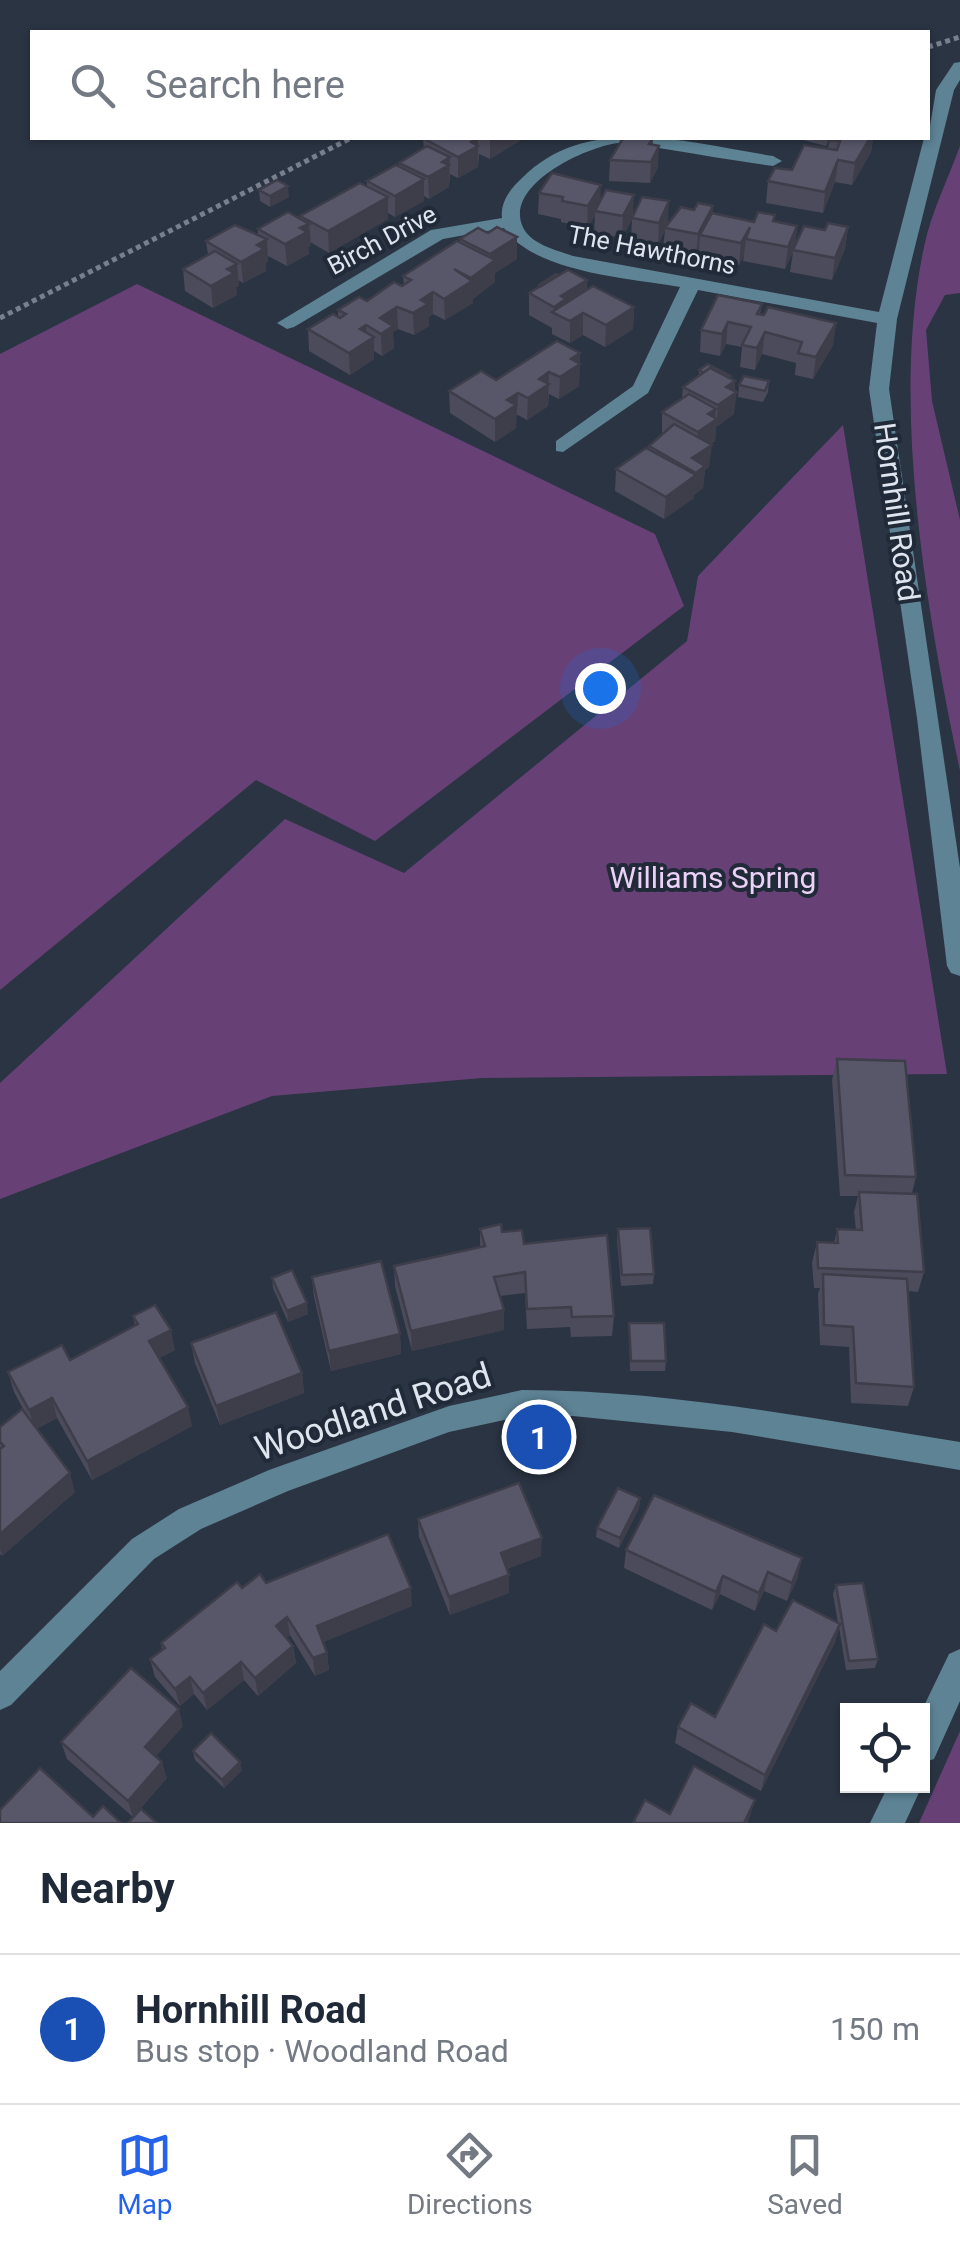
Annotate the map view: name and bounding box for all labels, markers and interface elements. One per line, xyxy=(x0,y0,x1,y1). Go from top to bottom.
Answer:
search box xyxy=(30,30,930,140)
icon: search xyxy=(65,58,120,113)
text: Search here xyxy=(145,63,345,107)
street label: Birch Drive xyxy=(323,199,441,281)
street label: The Hawthorns xyxy=(566,220,738,280)
street label: Hornhill Road xyxy=(867,420,927,604)
your location xyxy=(575,663,626,714)
park label: Williams Spring xyxy=(610,860,816,895)
street label: Woodland Road xyxy=(250,1355,496,1469)
pin: 1 xyxy=(506,1400,572,1474)
map controls xyxy=(840,1703,930,1793)
button: locate xyxy=(840,1703,930,1793)
text: Nearby xyxy=(40,1864,175,1913)
text: Hornhill Road xyxy=(135,1988,367,2032)
text: 1 xyxy=(63,2010,82,2048)
text: 150 m xyxy=(830,2010,920,2048)
text: Bus stop · Woodland Road xyxy=(135,2032,509,2070)
tab: Map xyxy=(117,2128,173,2221)
tab: Directions xyxy=(407,2128,533,2221)
tab: Saved xyxy=(767,2128,843,2221)

